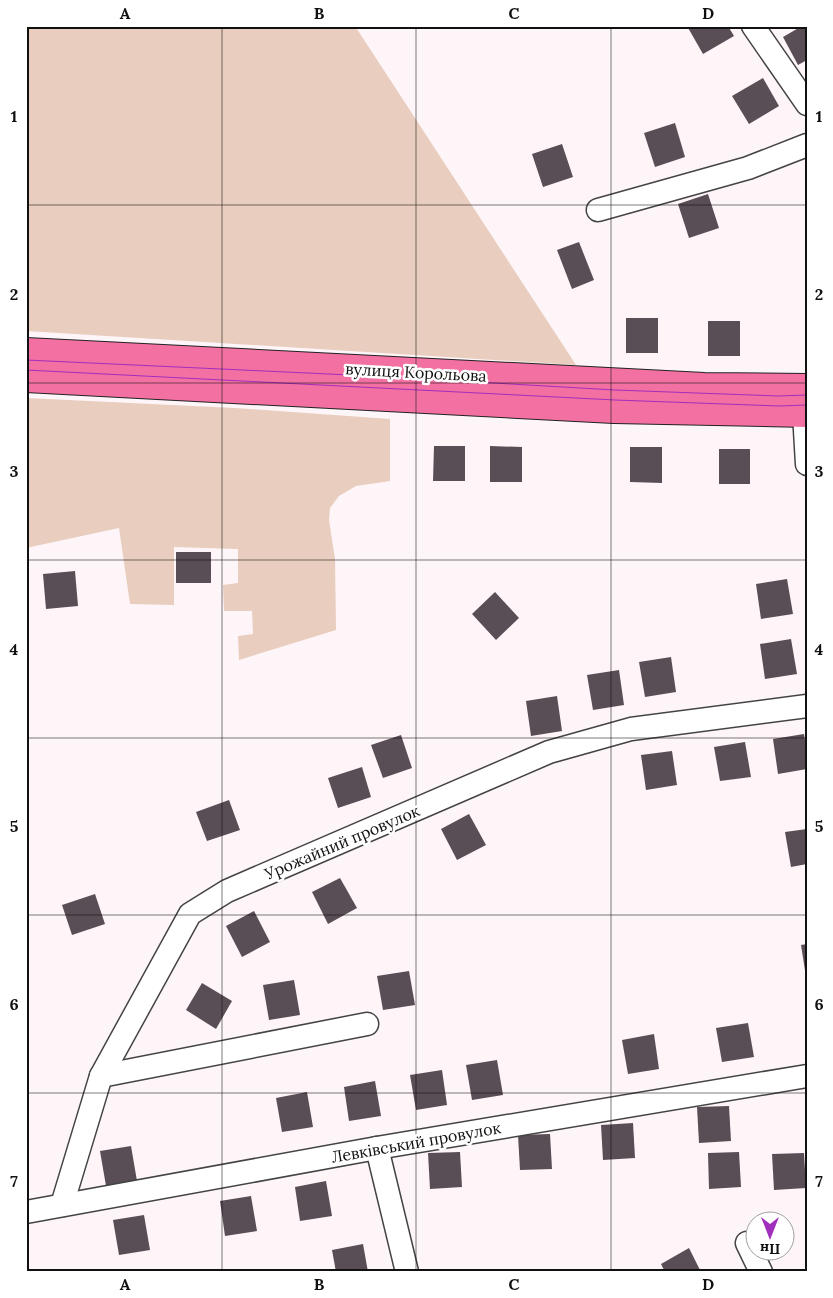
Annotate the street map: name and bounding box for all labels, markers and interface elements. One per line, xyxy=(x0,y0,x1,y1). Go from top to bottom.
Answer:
text: A xyxy=(120,3,131,23)
text: B xyxy=(314,3,325,23)
text: C xyxy=(508,3,520,23)
text: D xyxy=(702,3,714,23)
text: 1 xyxy=(11,106,17,126)
text: 1 xyxy=(816,106,822,126)
text: 2 xyxy=(10,284,18,304)
text: 2 xyxy=(815,284,823,304)
street label: вулиця Корольова xyxy=(345,358,487,386)
text: 3 xyxy=(10,461,19,481)
text: 3 xyxy=(815,461,824,481)
text: 4 xyxy=(10,639,19,659)
text: 4 xyxy=(815,639,824,659)
street label: Урожайний провулок xyxy=(261,800,423,884)
text: 5 xyxy=(10,816,19,836)
text: 5 xyxy=(815,816,824,836)
text: 6 xyxy=(9,994,19,1014)
text: 6 xyxy=(814,994,824,1014)
street label: Левківський провулок xyxy=(330,1117,503,1167)
text: 7 xyxy=(10,1171,18,1191)
text: 7 xyxy=(815,1171,823,1191)
north arrow xyxy=(746,1210,796,1260)
text: Пн xyxy=(760,1240,780,1258)
text: A xyxy=(120,1274,131,1294)
text: B xyxy=(314,1274,325,1294)
text: C xyxy=(508,1274,520,1294)
text: D xyxy=(702,1274,714,1294)

